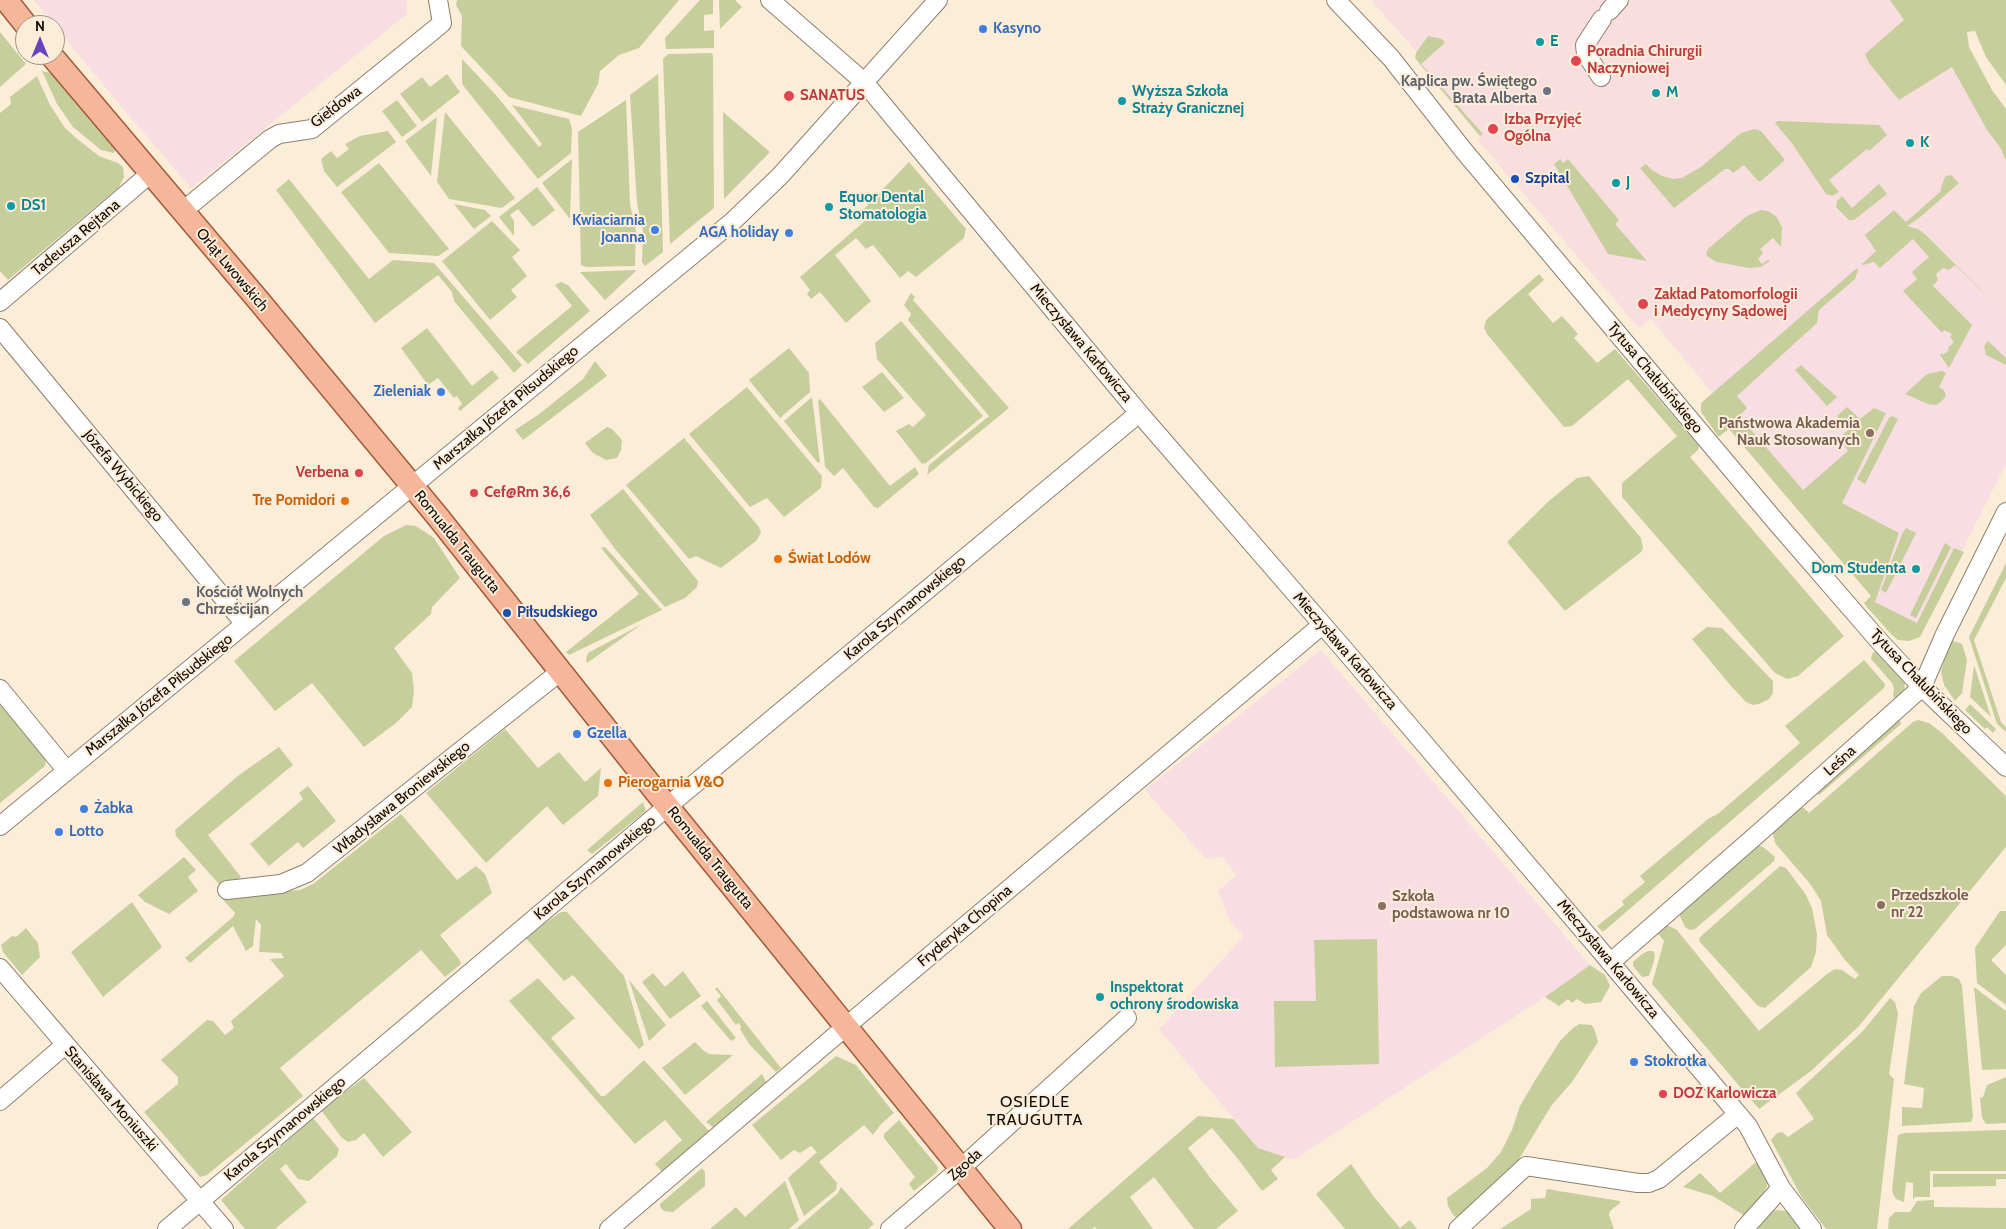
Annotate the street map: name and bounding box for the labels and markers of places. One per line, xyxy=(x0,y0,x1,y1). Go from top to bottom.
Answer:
place label: Kasyno xyxy=(993,20,1041,38)
marker: Kasyno xyxy=(977,23,989,35)
place label: E xyxy=(1550,33,1559,51)
marker: E xyxy=(1534,36,1546,48)
place label: Poradnia Chirurgii Naczyniowej xyxy=(1587,43,1702,78)
marker: Poradnia Chirurgii Naczyniowej xyxy=(1569,54,1583,68)
place label: Kaplica pw. Świętego Brata Alberta xyxy=(1401,73,1537,108)
place label: Wyższa Szkoła Straży Granicznej xyxy=(1132,83,1244,118)
place label: M xyxy=(1666,84,1678,102)
marker: Kaplica pw. Świętego Brata Alberta xyxy=(1541,85,1553,97)
place label: SANATUS xyxy=(800,87,865,105)
marker: M xyxy=(1650,87,1662,99)
marker: SANATUS xyxy=(782,89,796,103)
marker: Wyższa Szkoła Straży Granicznej xyxy=(1116,95,1128,107)
place label: Izba Przyjęć Ogólna xyxy=(1504,111,1582,146)
marker: Izba Przyjęć Ogólna xyxy=(1486,122,1500,136)
place label: K xyxy=(1920,134,1929,152)
marker: K xyxy=(1904,137,1916,149)
place label: Szpital xyxy=(1525,170,1569,188)
marker: Szpital xyxy=(1509,173,1521,185)
place label: J xyxy=(1626,174,1630,192)
marker: J xyxy=(1610,177,1622,189)
place label: Equor Dental Stomatologia xyxy=(839,189,927,224)
place label: DS1 xyxy=(21,197,46,215)
marker: DS1 xyxy=(5,200,17,212)
marker: Equor Dental Stomatologia xyxy=(823,201,835,213)
place label: Kwiaciarnia Joanna xyxy=(572,212,645,247)
marker: Kwiaciarnia Joanna xyxy=(649,224,661,236)
place label: AGA holiday xyxy=(699,224,779,242)
marker: AGA holiday xyxy=(783,227,795,239)
place label: Zakład Patomorfologii i Medycyny Sądowej xyxy=(1654,286,1797,321)
marker: Zakład Patomorfologii i Medycyny Sądowej xyxy=(1636,297,1650,311)
place label: Zieleniak xyxy=(373,383,431,401)
marker: Zieleniak xyxy=(435,386,447,398)
place label: Państwowa Akademia Nauk Stosowanych xyxy=(1719,415,1860,450)
marker: Państwowa Akademia Nauk Stosowanych xyxy=(1864,427,1876,439)
place label: Verbena xyxy=(296,464,349,482)
marker: Verbena xyxy=(353,467,365,479)
place label: Cef@Rm 36,6 xyxy=(484,484,571,502)
marker: Cef@Rm 36,6 xyxy=(468,487,480,499)
place label: Tre Pomidori xyxy=(252,492,335,510)
marker: Tre Pomidori xyxy=(339,495,351,507)
place label: Świat Lodów xyxy=(788,550,871,568)
marker: Świat Lodów xyxy=(772,553,784,565)
place label: Dom Studenta xyxy=(1811,560,1906,578)
marker: Dom Studenta xyxy=(1910,563,1922,575)
place label: Kościół Wolnych Chrześcijan xyxy=(196,584,303,619)
marker: Kościół Wolnych Chrześcijan xyxy=(180,596,192,608)
place label: Piłsudskiego xyxy=(517,604,597,622)
marker: Piłsudskiego xyxy=(501,607,513,619)
place label: Gzella xyxy=(587,725,627,743)
marker: Gzella xyxy=(571,728,583,740)
place label: Pierogarnia V&O xyxy=(618,774,724,792)
marker: Pierogarnia V&O xyxy=(602,777,614,789)
place label: Żabka xyxy=(94,800,133,818)
marker: Żabka xyxy=(78,803,90,815)
place label: Lotto xyxy=(69,823,104,841)
marker: Lotto xyxy=(53,826,65,838)
place label: Przedszkole nr 22 xyxy=(1891,887,1969,922)
place label: Szkoła podstawowa nr 10 xyxy=(1392,888,1510,923)
marker: Przedszkole nr 22 xyxy=(1875,899,1887,911)
marker: Szkoła podstawowa nr 10 xyxy=(1376,900,1388,912)
place label: Inspektorat ochrony środowiska xyxy=(1110,979,1239,1014)
marker: Inspektorat ochrony środowiska xyxy=(1094,991,1106,1003)
place label: Stokrotka xyxy=(1644,1053,1707,1071)
marker: Stokrotka xyxy=(1628,1056,1640,1068)
place label: DOZ Karlowicza xyxy=(1673,1085,1777,1103)
marker: DOZ Karlowicza xyxy=(1657,1088,1669,1100)

